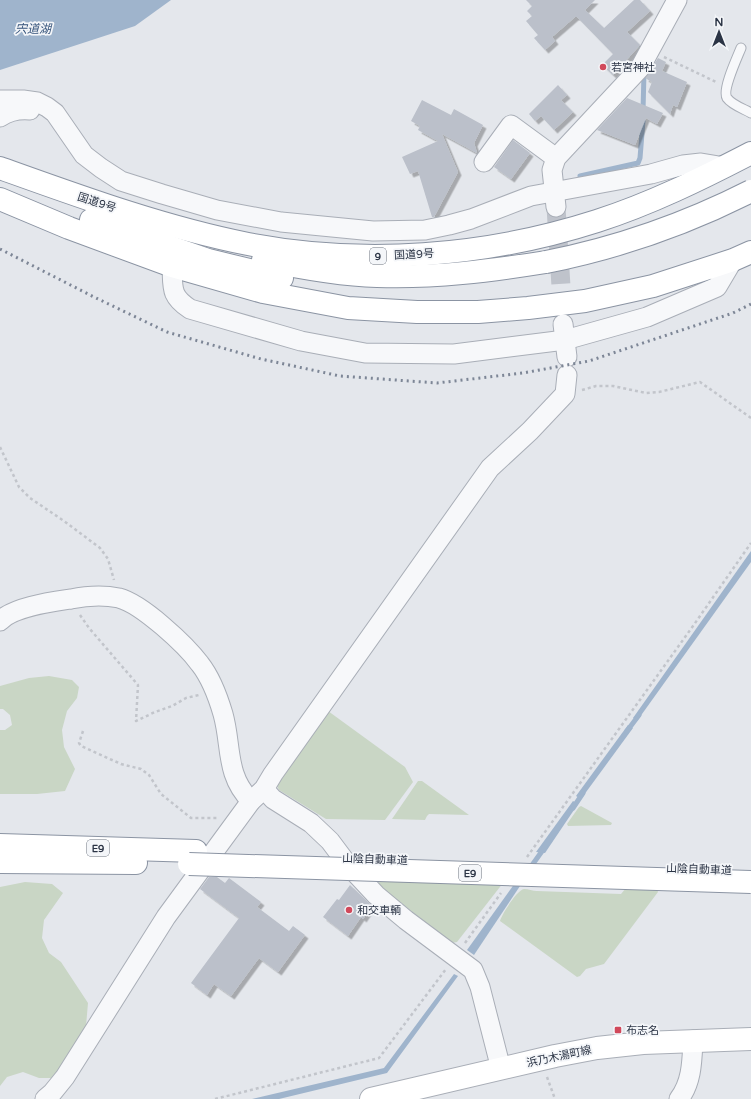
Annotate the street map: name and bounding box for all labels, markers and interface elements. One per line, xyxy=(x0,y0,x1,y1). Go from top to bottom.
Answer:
north arrow xyxy=(699,12,739,52)
text: N xyxy=(715,16,723,29)
water label: 宍道湖 xyxy=(15,22,53,36)
place label: 若宮神社 xyxy=(611,61,655,74)
marker: 若宮神社 xyxy=(598,62,608,72)
street label: 国道9号 xyxy=(76,190,118,215)
street label: 国道9号 xyxy=(394,247,434,262)
road number: 9 xyxy=(370,248,386,264)
road number: E9 xyxy=(87,840,109,856)
street label: 山陰自動車道 xyxy=(342,852,408,867)
street label: 山陰自動車道 xyxy=(666,862,732,877)
road number: E9 xyxy=(459,865,481,881)
place label: 和交車輌 xyxy=(357,904,401,917)
marker: 和交車輌 xyxy=(344,905,354,915)
place label: 布志名 xyxy=(626,1024,659,1037)
marker: 布志名 xyxy=(613,1025,623,1035)
street label: 浜乃木湯町線 xyxy=(525,1043,593,1070)

